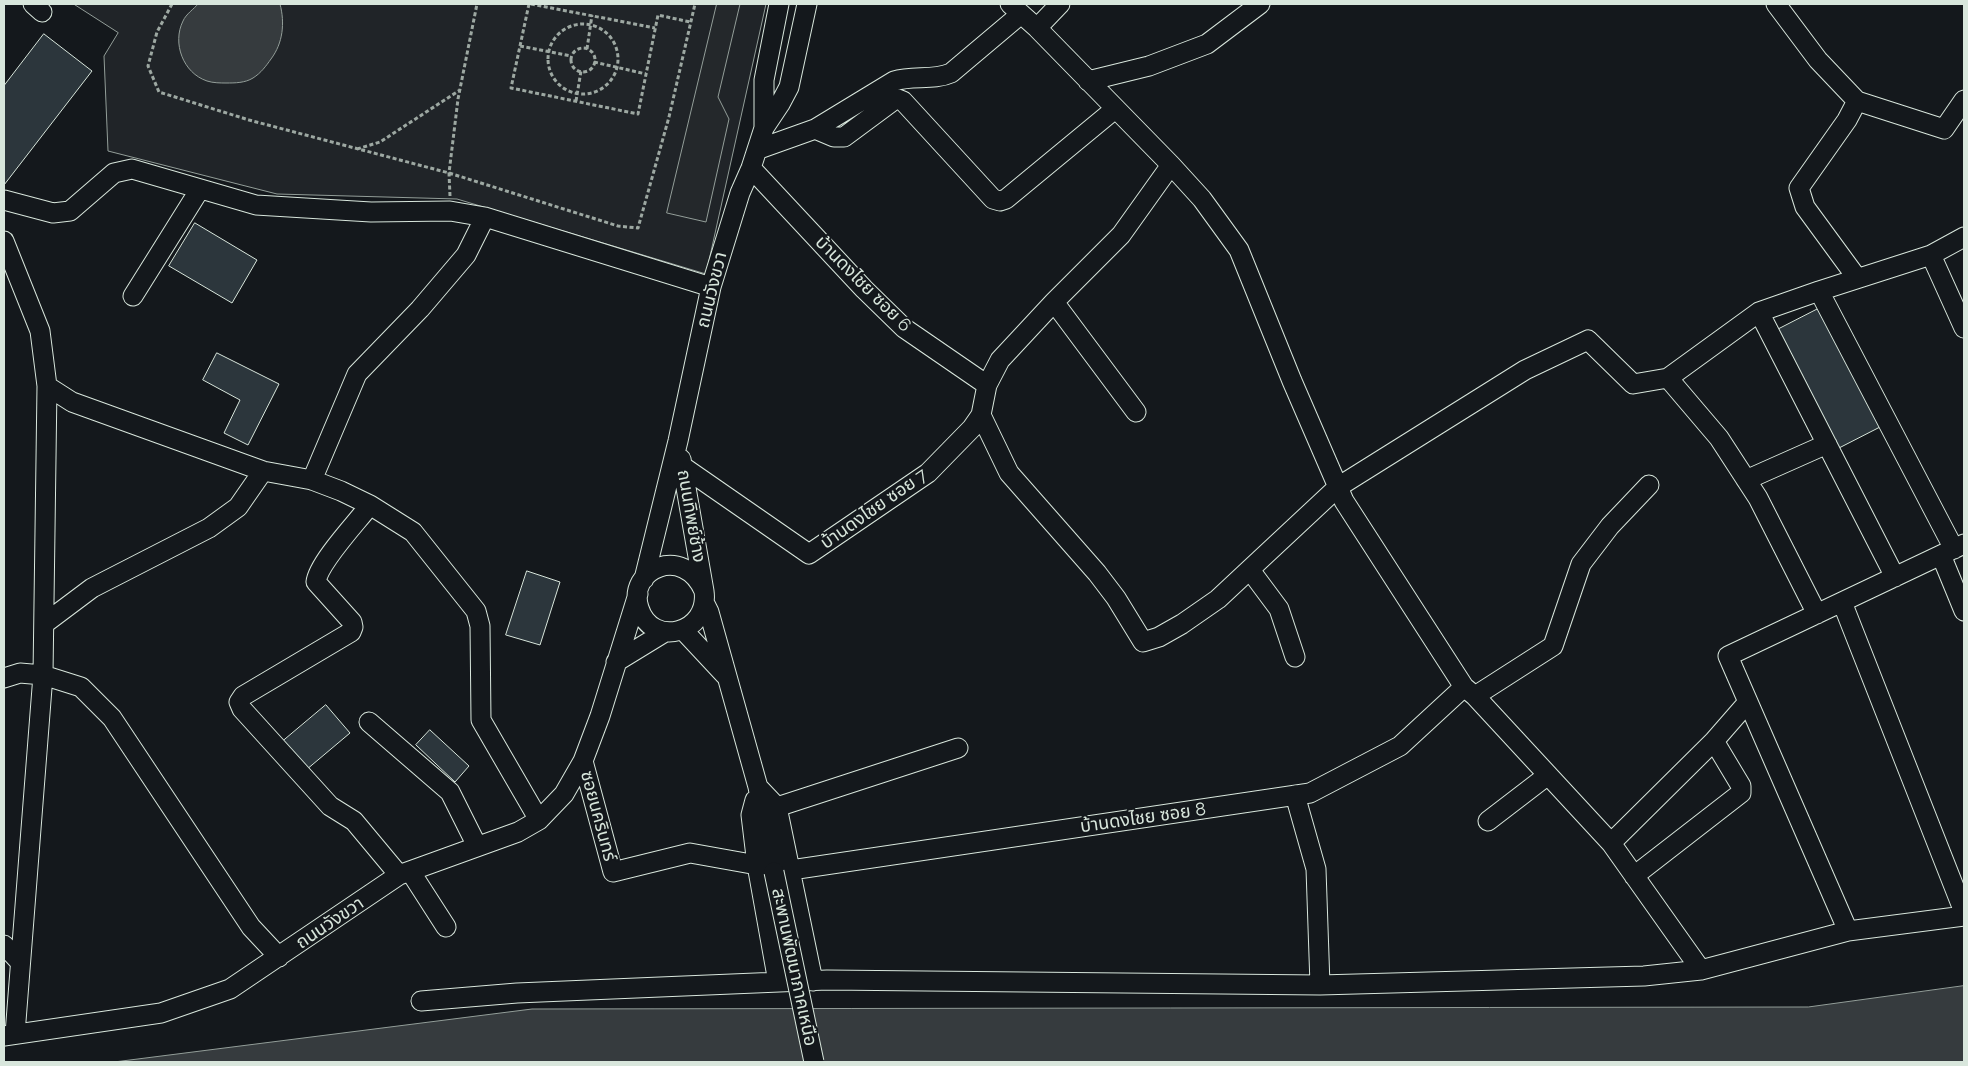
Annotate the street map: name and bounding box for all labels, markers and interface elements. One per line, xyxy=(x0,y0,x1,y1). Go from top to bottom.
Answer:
street label: บ้านดงไชย ซอย 6 xyxy=(811,232,915,336)
street label: ถนนวังขวา xyxy=(692,250,732,330)
street label: บ้านดงไชย ซอย 7 xyxy=(816,464,932,554)
street label: ถนนทิพย์ช้าง xyxy=(672,468,710,564)
street label: ซอยนครินทร์ xyxy=(576,768,620,864)
street label: บ้านดงไชย ซอย 8 xyxy=(1079,798,1207,838)
street label: สะพานพัฒนาภาคเหนือ xyxy=(767,886,821,1048)
street label: ถนนวังขวา xyxy=(292,892,368,954)

